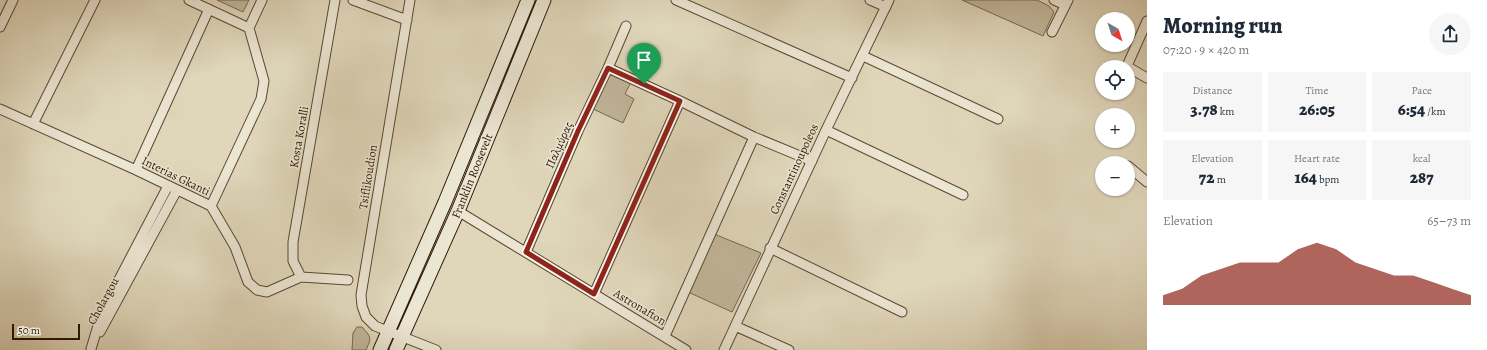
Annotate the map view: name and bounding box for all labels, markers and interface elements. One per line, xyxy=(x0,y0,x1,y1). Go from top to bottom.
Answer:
text: Morning run xyxy=(1163,11,1283,41)
north arrow xyxy=(1095,12,1135,52)
map controls xyxy=(1095,12,1135,196)
button: share xyxy=(1429,13,1471,55)
text: 07:20 · 9 × 420 m xyxy=(1163,41,1249,58)
pin xyxy=(627,43,661,84)
icon: arrive xyxy=(633,49,655,71)
button: locate xyxy=(1095,60,1135,100)
text: Distance xyxy=(1193,83,1232,98)
text: Time xyxy=(1306,83,1328,98)
text: Pace xyxy=(1411,83,1432,98)
text: 3.78 xyxy=(1190,98,1218,121)
text: 26:05 xyxy=(1299,98,1335,121)
text: 6:54 xyxy=(1398,98,1425,121)
text: km xyxy=(1218,104,1234,119)
text: /km xyxy=(1425,104,1446,119)
street label: Kosta Koralli xyxy=(286,105,312,169)
button: + xyxy=(1095,108,1135,148)
street label: Παλμύρας xyxy=(542,119,576,171)
street label: Constantinoupoleos xyxy=(766,121,822,217)
street label: Franklin Roosevelt xyxy=(448,131,496,221)
street label: Tsiflikoudion xyxy=(355,143,381,210)
text: Elevation xyxy=(1191,151,1233,166)
text: Heart rate xyxy=(1294,151,1340,166)
text: kcal xyxy=(1413,151,1430,166)
street label: Interias Gkanti xyxy=(139,153,213,199)
button: − xyxy=(1095,156,1135,196)
text: 72 xyxy=(1199,166,1214,189)
text: 164 xyxy=(1294,166,1317,189)
text: 287 xyxy=(1410,166,1434,189)
text: m xyxy=(1214,172,1226,187)
text: bpm xyxy=(1317,172,1340,187)
text: Elevation xyxy=(1163,212,1213,229)
text: 65–73 m xyxy=(1427,212,1471,229)
street label: Cholargou xyxy=(84,274,123,327)
street label: Astronafton xyxy=(610,284,670,329)
scale bar xyxy=(12,322,80,341)
text: 50 m xyxy=(18,323,40,338)

